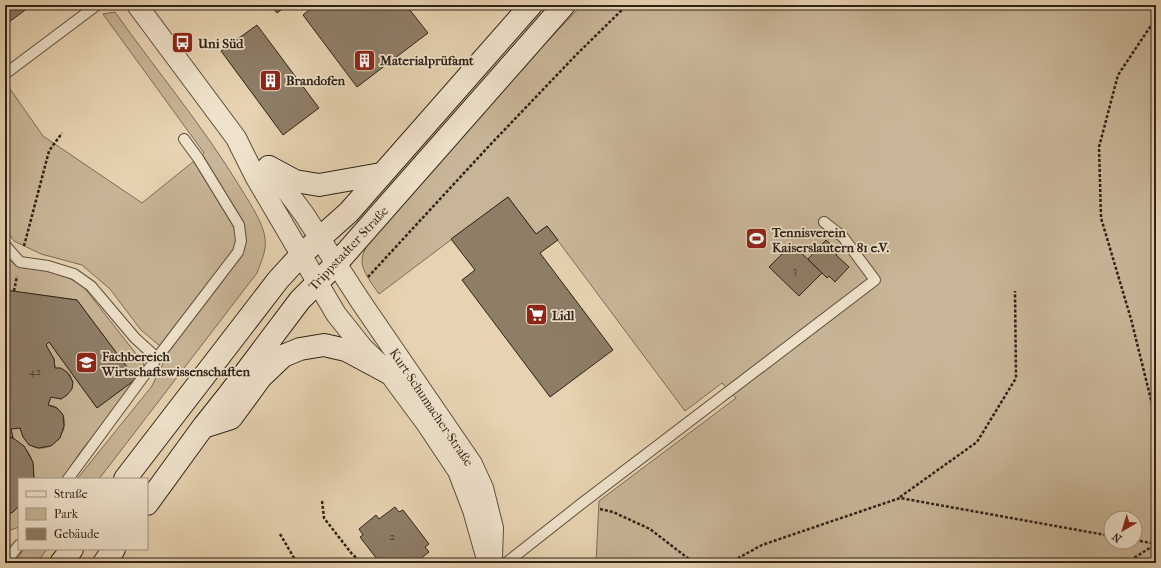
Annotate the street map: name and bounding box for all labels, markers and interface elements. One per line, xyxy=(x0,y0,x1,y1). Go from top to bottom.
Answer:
bus stop icon: Uni Süd xyxy=(169,30,195,56)
place label: Uni Süd xyxy=(197,36,244,51)
building icon: Materialprüfamt xyxy=(351,47,377,73)
place label: Materialprüfamt xyxy=(379,53,474,69)
building icon: Brandofen xyxy=(257,67,283,93)
place label: Brandofen xyxy=(286,73,346,88)
street label: Trippstadter Straße xyxy=(305,203,392,294)
place label: Tennisverein Kaiserslautern 81 e.V. xyxy=(771,225,889,255)
sports icon: Tennisverein Kaiserslautern 81 e.V. xyxy=(743,226,769,252)
house number: 3 xyxy=(793,264,797,277)
supermarket icon: Lidl xyxy=(524,302,550,328)
place label: Lidl xyxy=(552,308,575,323)
street label: Kurt-Schumacher-Straße xyxy=(387,346,477,469)
place label: Fachbereich Wirtschaftswissenschaften xyxy=(101,349,251,379)
school or university icon: Fachbereich Wirtschaftswissenschaften xyxy=(73,350,99,376)
house number: 42 xyxy=(29,365,41,378)
legend xyxy=(18,478,148,550)
text: Straße xyxy=(54,487,88,501)
text: Park xyxy=(54,507,79,521)
north arrow xyxy=(1103,510,1143,550)
text: Gebäude xyxy=(54,527,99,541)
text: N xyxy=(1109,529,1124,545)
house number: 2 xyxy=(389,530,395,543)

